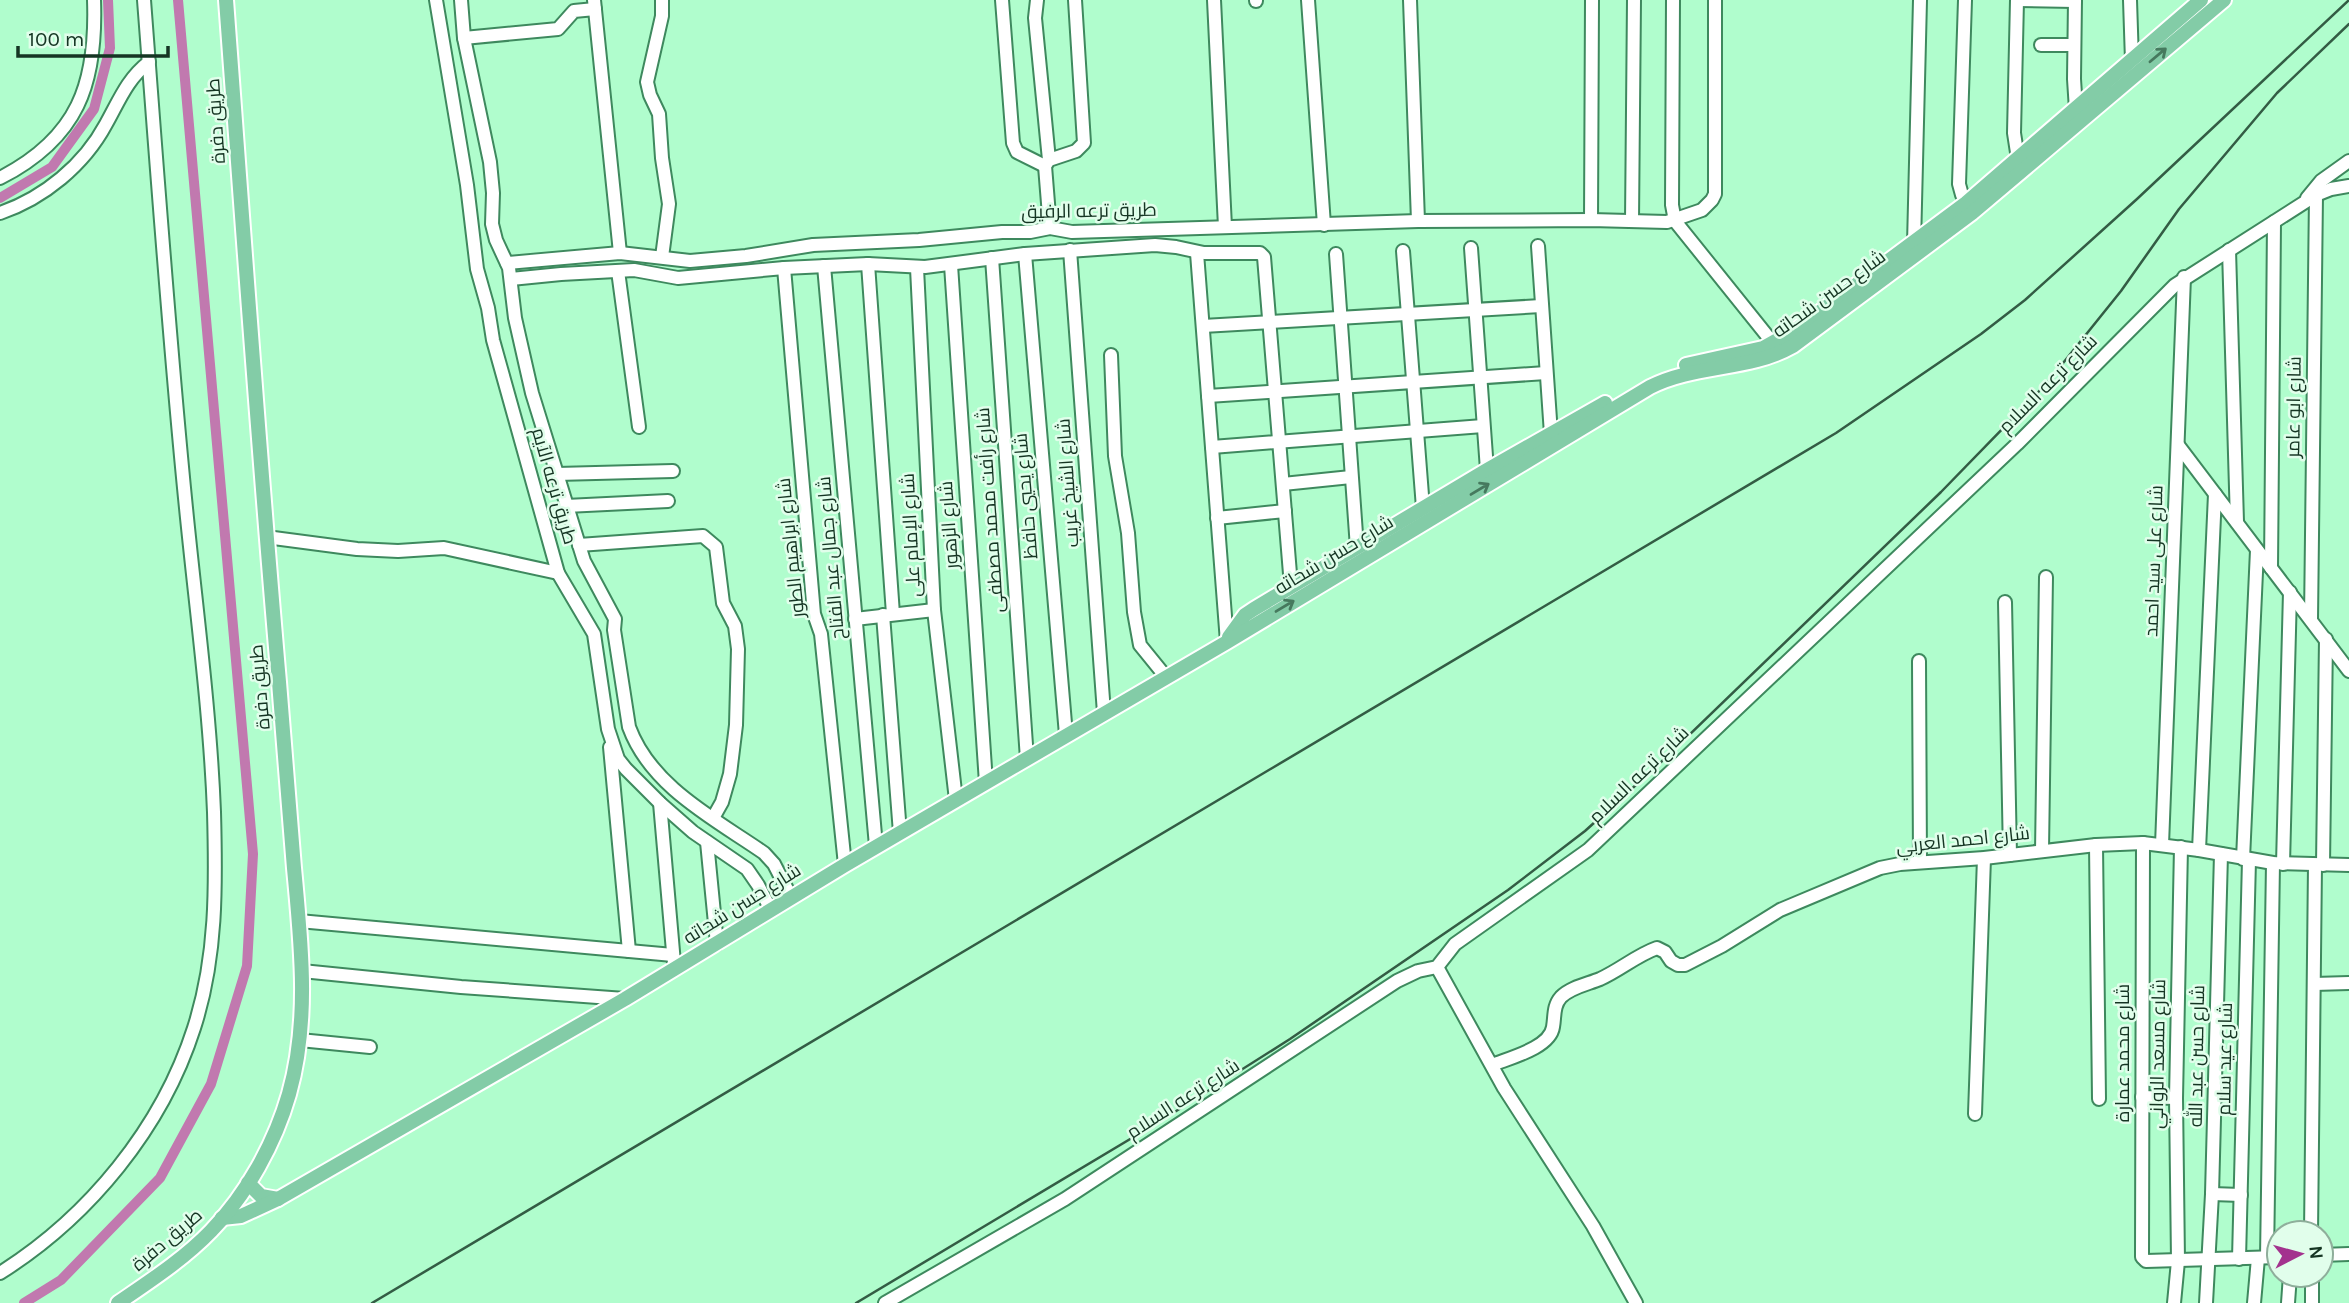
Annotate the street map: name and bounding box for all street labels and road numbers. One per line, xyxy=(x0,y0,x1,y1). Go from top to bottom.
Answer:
street label: طريق دفرة xyxy=(202,78,231,164)
street label: طريق ترعه الرفيق xyxy=(1021,199,1157,224)
street label: شارع حسن شحاته xyxy=(1768,246,1891,344)
street label: شارع ترعه السلام xyxy=(1994,330,2103,439)
street label: شارع ابو عامر xyxy=(2282,356,2308,459)
street label: شارع رأفت محمد مصطفى xyxy=(971,406,1010,613)
street label: شارع الشيخ غريب xyxy=(1053,418,1085,548)
street label: طريق ترعه الآيم xyxy=(525,425,581,547)
street label: شارع يحيي حافظ xyxy=(1010,432,1044,560)
street label: شارع الإمام على xyxy=(897,472,927,598)
street label: شارع جمال عبد الفتاح xyxy=(813,475,851,640)
street label: شارع ابراهيم الطور xyxy=(773,477,811,620)
street label: شارع الزهور xyxy=(935,480,965,571)
street label: شارع على سيد احمد xyxy=(2140,485,2170,637)
street label: شارع حسن شحاته xyxy=(1271,511,1398,601)
street label: طريق دفرة xyxy=(245,643,276,731)
street label: شارع ترعه السلام xyxy=(1585,722,1695,830)
street label: شارع احمد العربي xyxy=(1895,822,2031,861)
street label: شارع حسن شحاته xyxy=(679,859,806,951)
street label: شارع مسعد الرواني xyxy=(2146,979,2173,1129)
street label: شارع محمد عمارة xyxy=(2112,984,2136,1122)
street label: شارع حسن عبد الله xyxy=(2183,985,2211,1127)
street label: شارع عيد سلام xyxy=(2213,1002,2239,1116)
street label: شارع ترعه السلام xyxy=(1122,1054,1245,1145)
street label: طريق دفرة xyxy=(127,1204,207,1277)

